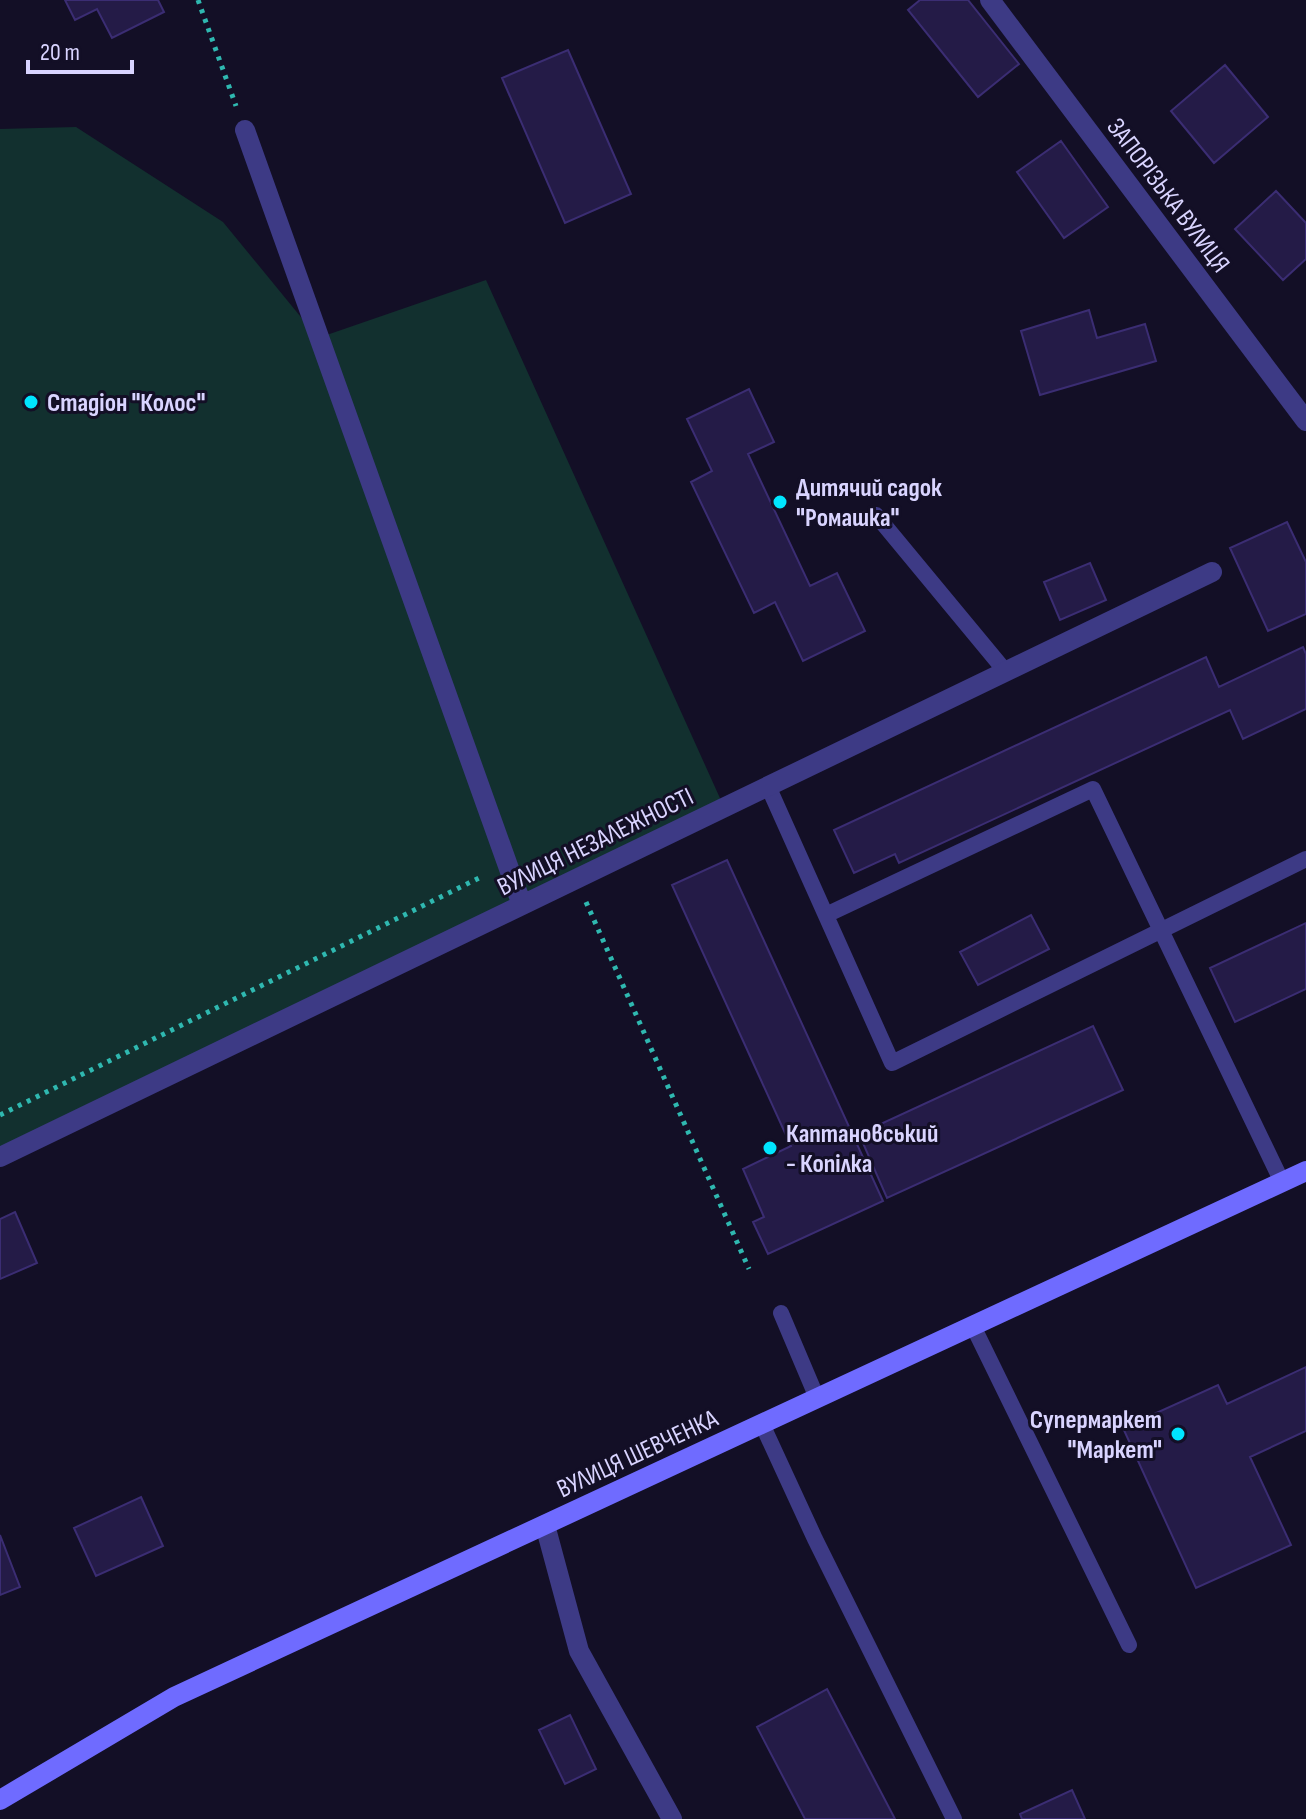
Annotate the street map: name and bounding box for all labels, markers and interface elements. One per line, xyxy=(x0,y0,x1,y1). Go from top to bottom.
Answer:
scale bar xyxy=(28,24,132,74)
text: 20 m xyxy=(40,38,80,67)
street label: ЗАПОРІЗЬКА ВУЛИЦЯ xyxy=(1100,113,1236,279)
place label: Стадіон "Колос" xyxy=(47,388,206,419)
marker: Стадіон "Колос" xyxy=(22,393,40,411)
place label: Дитячий садок "Ромашка" xyxy=(796,473,942,534)
marker: Дитячий садок "Ромашка" xyxy=(771,493,789,511)
street label: ВУЛИЦЯ НЕЗАЛЕЖНОСТІ xyxy=(493,781,699,903)
place label: Каптановський - Копілка xyxy=(786,1119,938,1180)
marker: Каптановський - Копілка xyxy=(761,1139,779,1157)
street label: ВУЛИЦЯ ШЕВЧЕНКА xyxy=(552,1403,724,1505)
place label: Супермаркет "Маркет" xyxy=(1030,1405,1162,1466)
marker: Супермаркет "Маркет" xyxy=(1169,1425,1187,1443)

